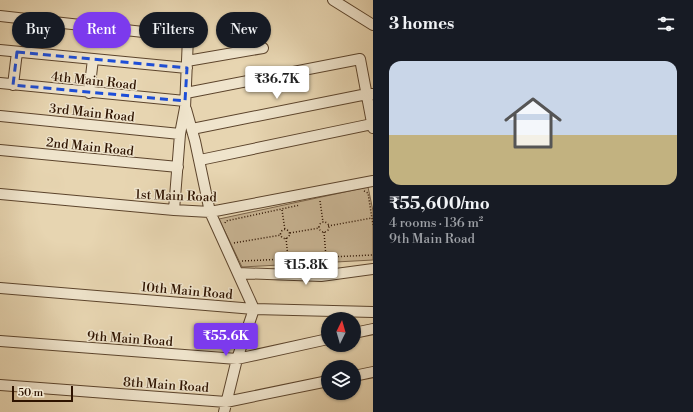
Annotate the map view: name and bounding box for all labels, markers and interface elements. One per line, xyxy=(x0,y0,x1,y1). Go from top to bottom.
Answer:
chip: Buy xyxy=(12,12,65,48)
chip: Rent xyxy=(73,12,131,48)
chip: Filters xyxy=(139,12,208,48)
chip: New xyxy=(216,12,271,48)
text: 3 homes xyxy=(389,13,454,35)
icon: filters xyxy=(655,13,677,35)
pin: ₹36.7K xyxy=(244,66,310,100)
street label: 4th Main Road xyxy=(50,69,138,94)
text: ₹36.7K xyxy=(254,71,300,87)
icon: home xyxy=(497,87,569,159)
street label: 3rd Main Road xyxy=(48,101,136,125)
street label: 2nd Main Road xyxy=(45,134,135,160)
street label: 1st Main Road xyxy=(135,187,218,205)
text: ₹55,600/mo xyxy=(389,193,490,215)
text: 4 rooms · 136 m² xyxy=(389,215,483,231)
text: 9th Main Road xyxy=(389,231,475,247)
pin: ₹15.8K xyxy=(273,252,339,286)
text: ₹15.8K xyxy=(284,257,328,273)
street label: 10th Main Road xyxy=(140,279,234,303)
north arrow xyxy=(321,312,361,352)
map controls xyxy=(321,312,361,400)
pin: ₹55.6K xyxy=(193,323,259,357)
street label: 9th Main Road xyxy=(86,328,174,350)
text: ₹55.6K xyxy=(203,328,249,344)
button: layers xyxy=(321,360,361,400)
street label: 8th Main Road xyxy=(122,374,210,396)
scale bar xyxy=(12,384,73,403)
text: 50 m xyxy=(18,386,43,400)

